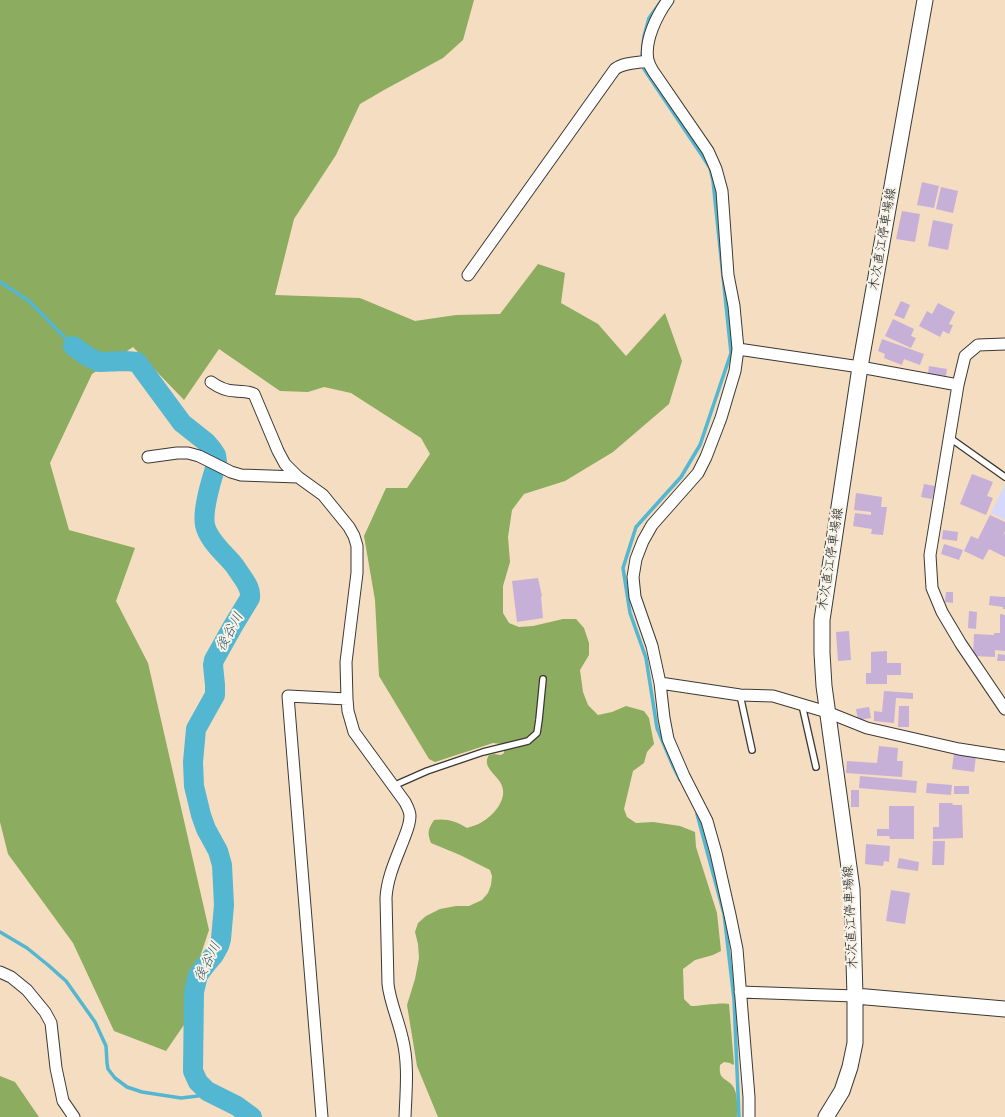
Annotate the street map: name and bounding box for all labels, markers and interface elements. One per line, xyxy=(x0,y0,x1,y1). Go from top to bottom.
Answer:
street label: 木次直江停車場線 xyxy=(866,186,900,292)
street label: 木次直江停車場線 xyxy=(815,506,847,612)
water label: 後谷川 xyxy=(212,610,248,654)
street label: 木次直江停車場線 xyxy=(840,865,862,969)
water label: 後谷川 xyxy=(191,939,225,985)

